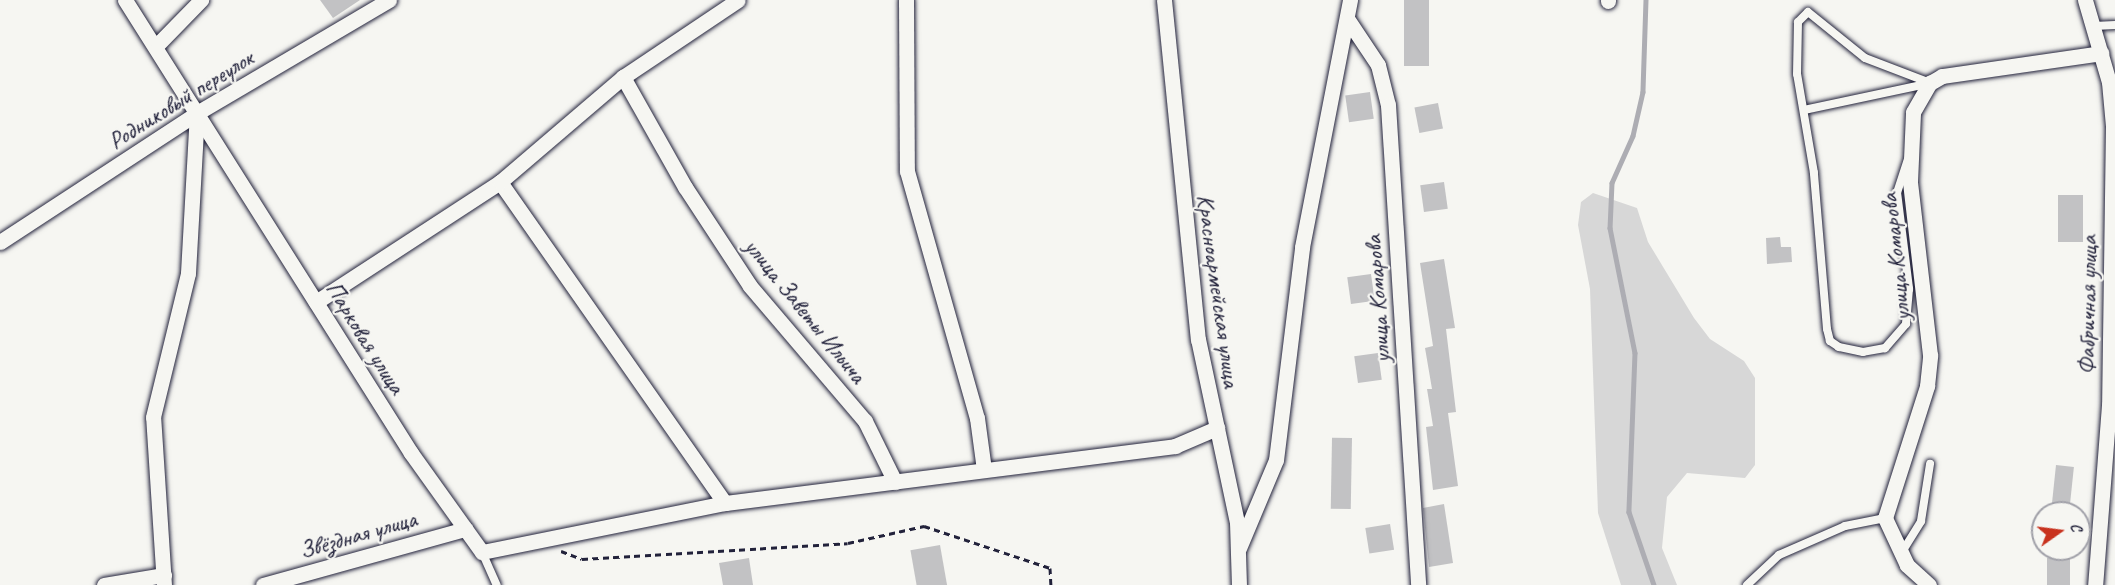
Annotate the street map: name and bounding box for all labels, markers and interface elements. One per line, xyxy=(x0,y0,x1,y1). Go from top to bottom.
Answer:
street label: Родниковый переулок xyxy=(103,44,259,156)
street label: Красноармейская улица xyxy=(1190,192,1246,390)
street label: улица Комарова xyxy=(1875,192,1917,322)
street label: улица Заветы Ильича xyxy=(737,232,873,390)
street label: улица Комарова xyxy=(1359,234,1397,364)
street label: Фабричная улица xyxy=(2072,234,2104,376)
street label: Парковая улица xyxy=(319,276,411,400)
north arrow xyxy=(2031,501,2091,561)
street label: Звёздная улица xyxy=(295,504,421,566)
text: С xyxy=(2066,521,2087,533)

